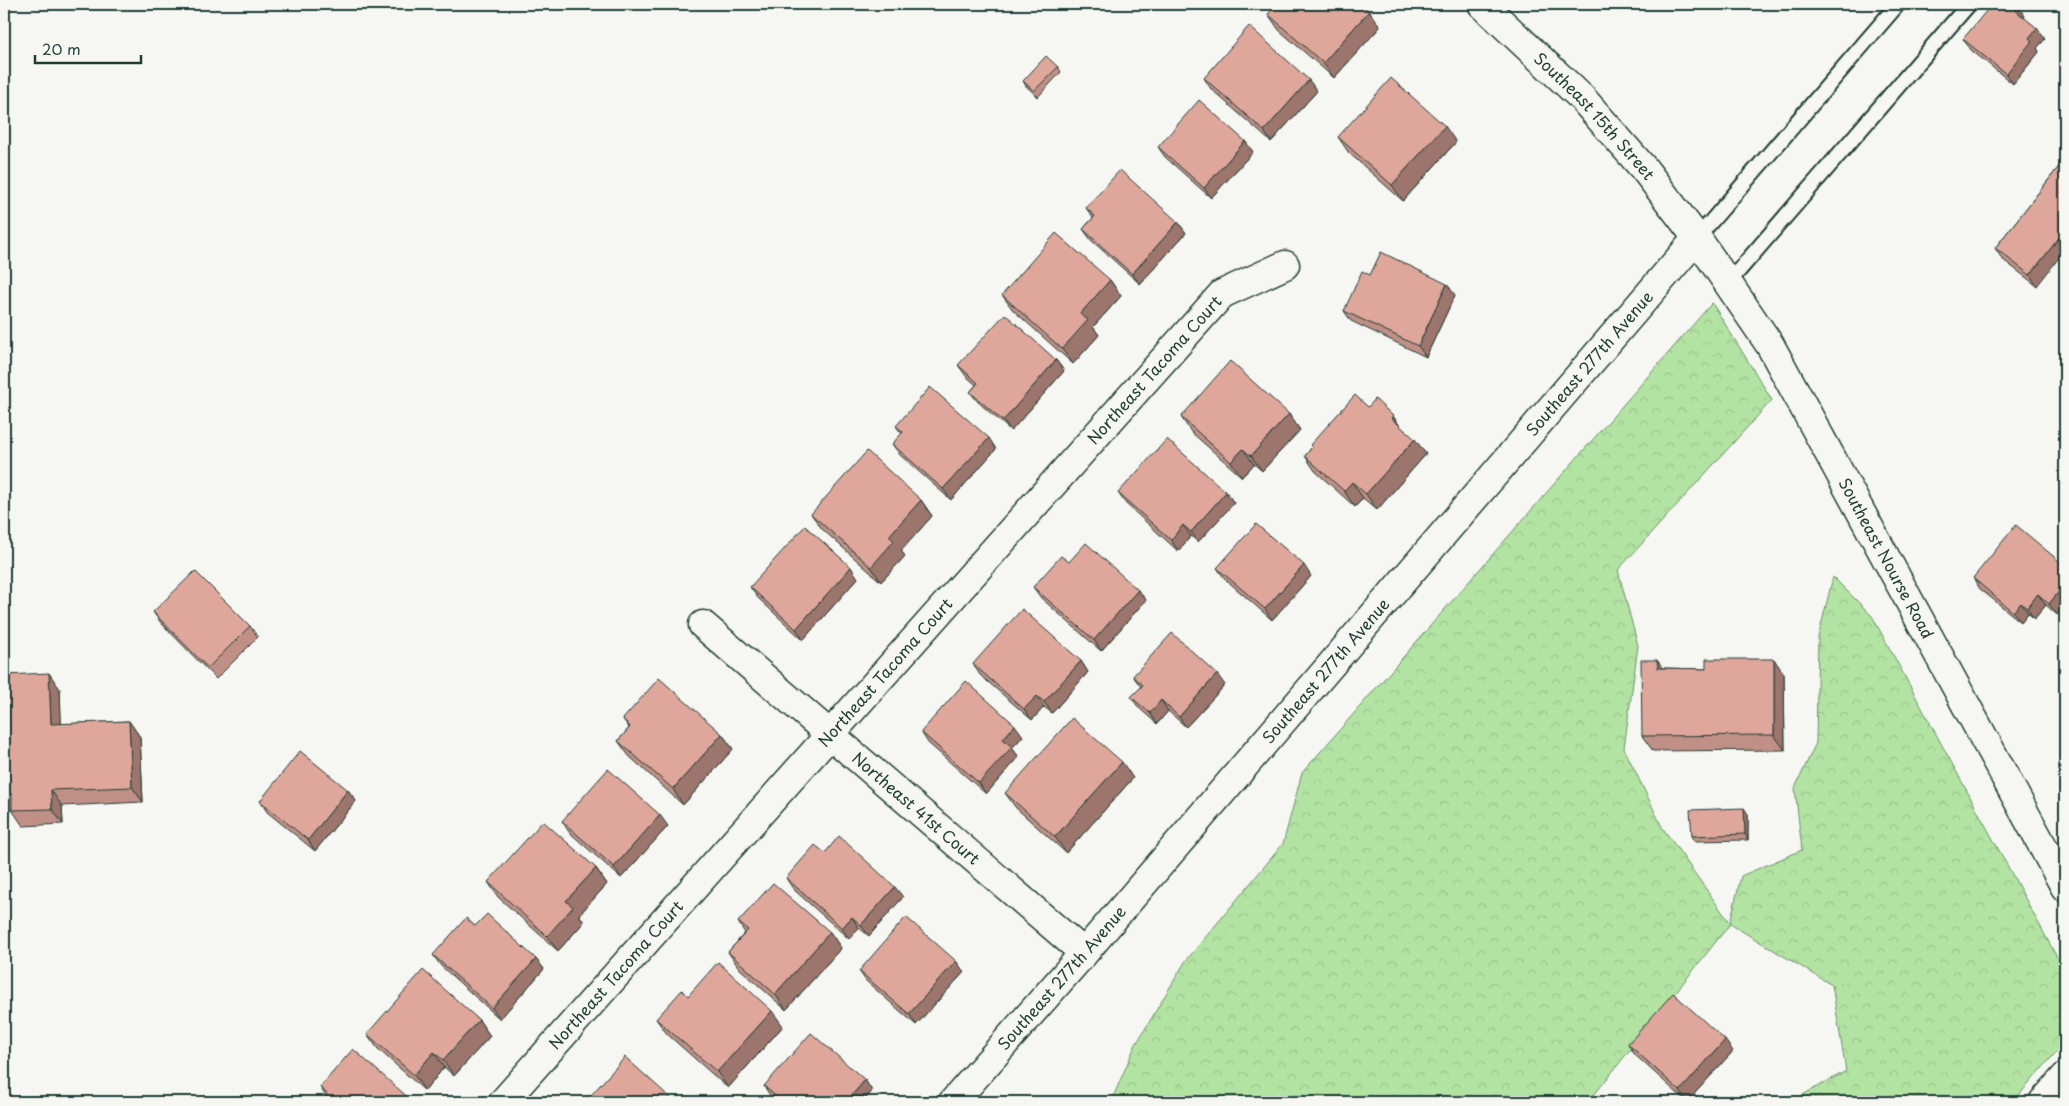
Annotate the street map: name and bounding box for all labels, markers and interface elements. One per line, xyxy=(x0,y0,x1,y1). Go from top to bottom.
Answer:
scale bar xyxy=(35,32,141,64)
text: 20 m xyxy=(42,37,81,60)
street label: Southeast 15th Street xyxy=(1529,46,1662,185)
street label: Southeast 277th Avenue xyxy=(1520,285,1658,441)
street label: Northeast Tacoma Court xyxy=(1081,289,1227,449)
street label: Southeast Nourse Road xyxy=(1834,473,1941,643)
street label: Northeast Tacoma Court xyxy=(812,592,958,752)
street label: Southeast 277th Avenue xyxy=(1256,592,1394,748)
street label: Northeast 41st Court xyxy=(847,746,986,870)
street label: Northeast Tacoma Court xyxy=(542,894,688,1054)
street label: Southeast 277th Avenue xyxy=(991,900,1131,1055)

